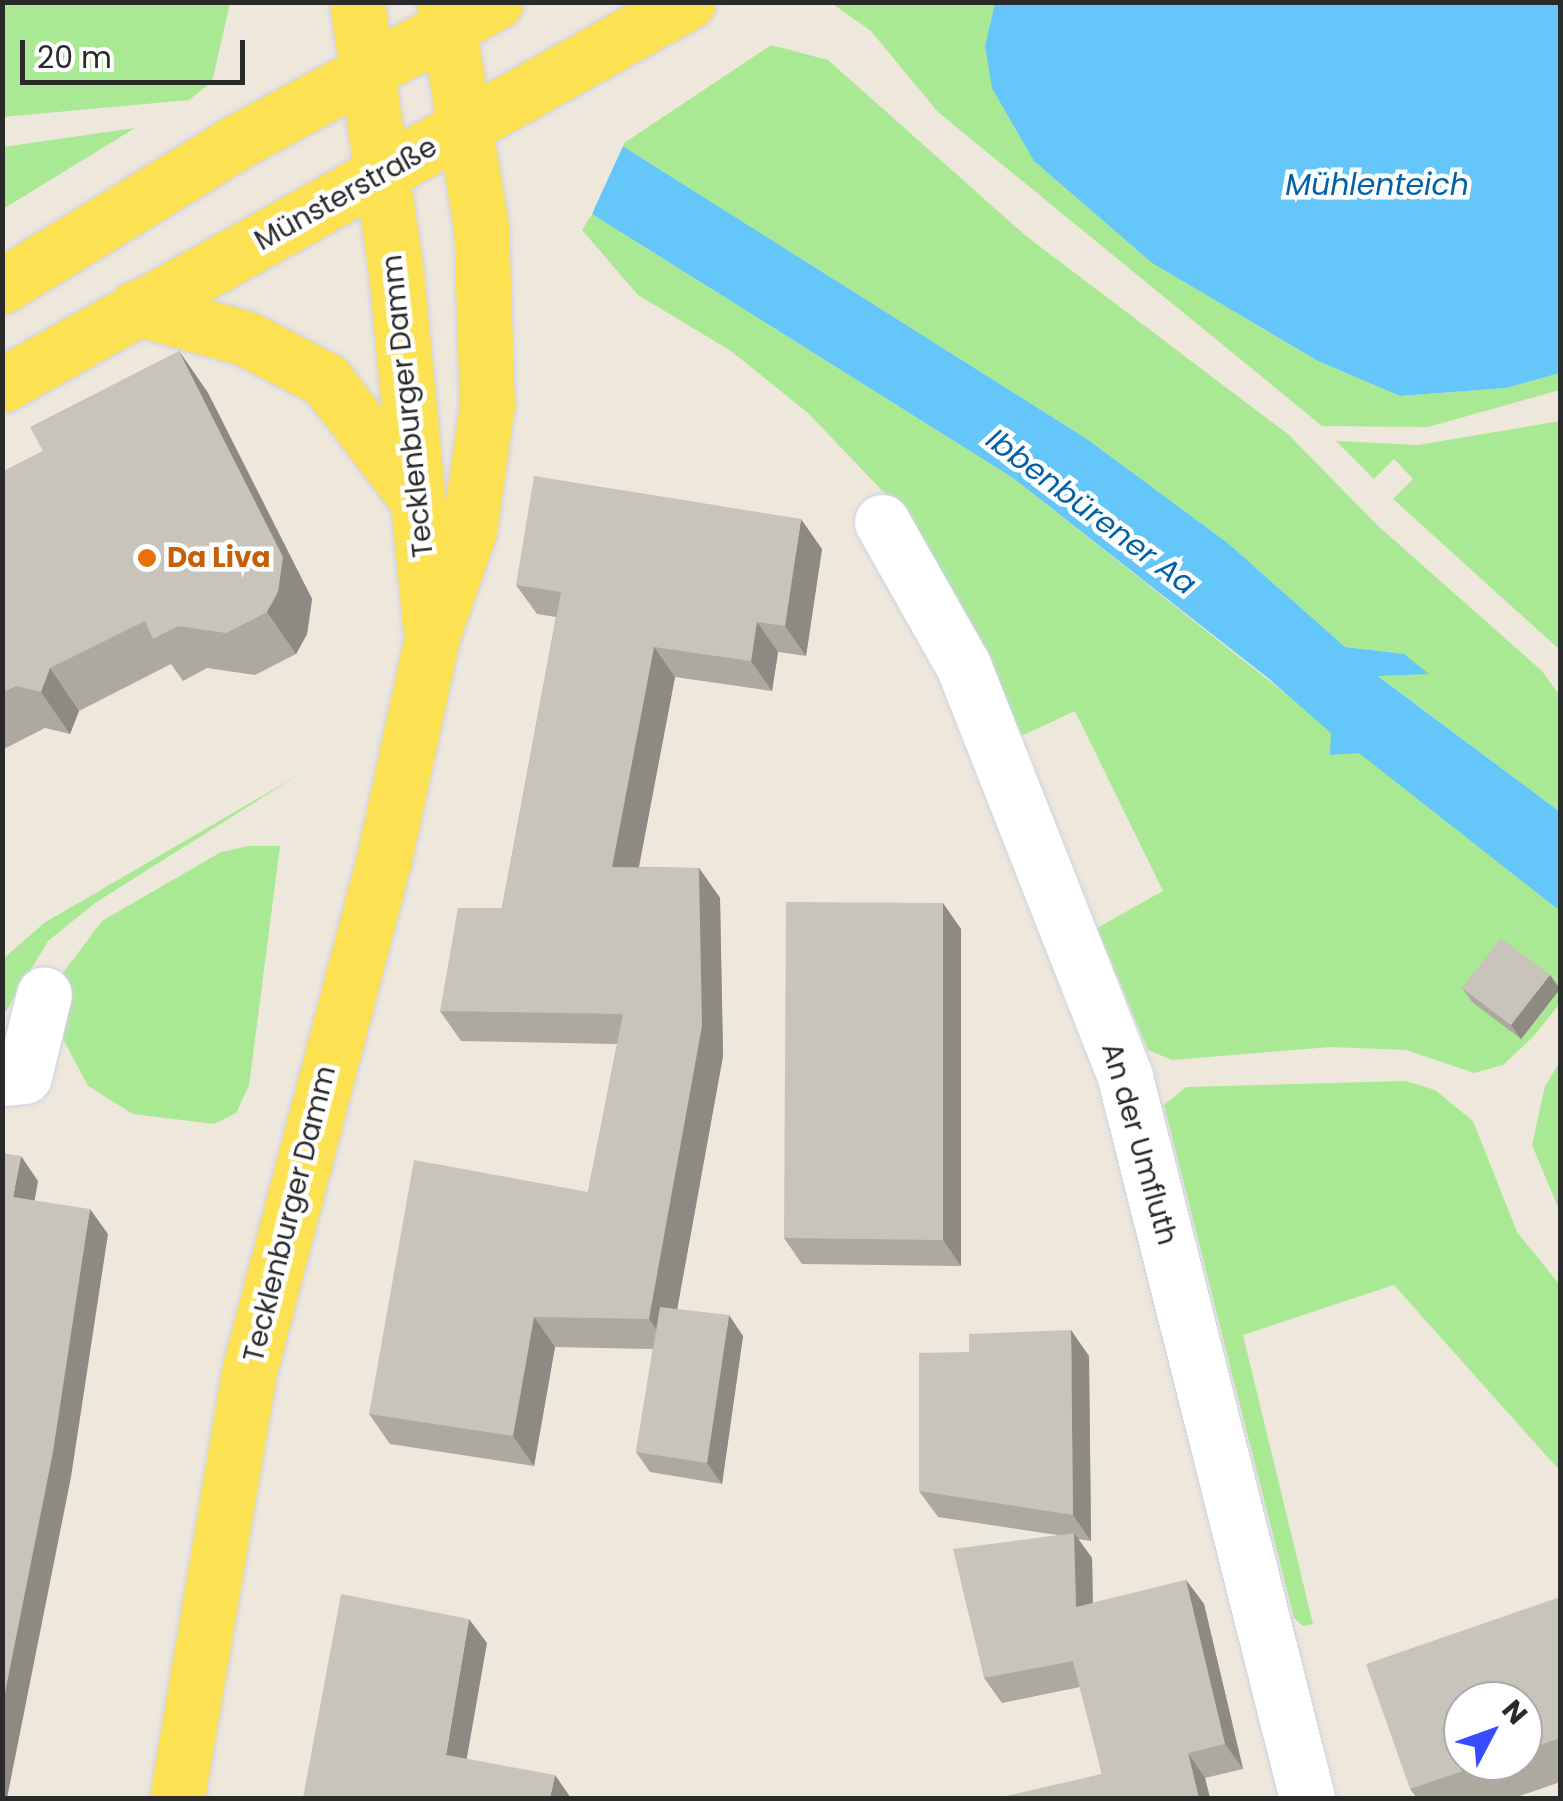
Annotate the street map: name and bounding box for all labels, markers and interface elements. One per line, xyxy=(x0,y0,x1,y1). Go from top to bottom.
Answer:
scale bar xyxy=(25,20,250,82)
text: 20 m xyxy=(37,36,112,79)
street label: Münsterstraße xyxy=(249,130,443,258)
water label: Mühlenteich xyxy=(1285,167,1469,203)
street label: Tecklenburger Damm xyxy=(375,253,441,559)
water label: Ibbenbürener Aa xyxy=(979,421,1203,603)
place label: Da Liva xyxy=(167,541,270,575)
marker: Da Liva xyxy=(136,547,158,569)
street label: An der Umfluth xyxy=(1094,1039,1184,1249)
street label: Tecklenburger Damm xyxy=(237,1062,343,1366)
north arrow xyxy=(1443,1681,1543,1781)
text: N xyxy=(1493,1692,1536,1733)

